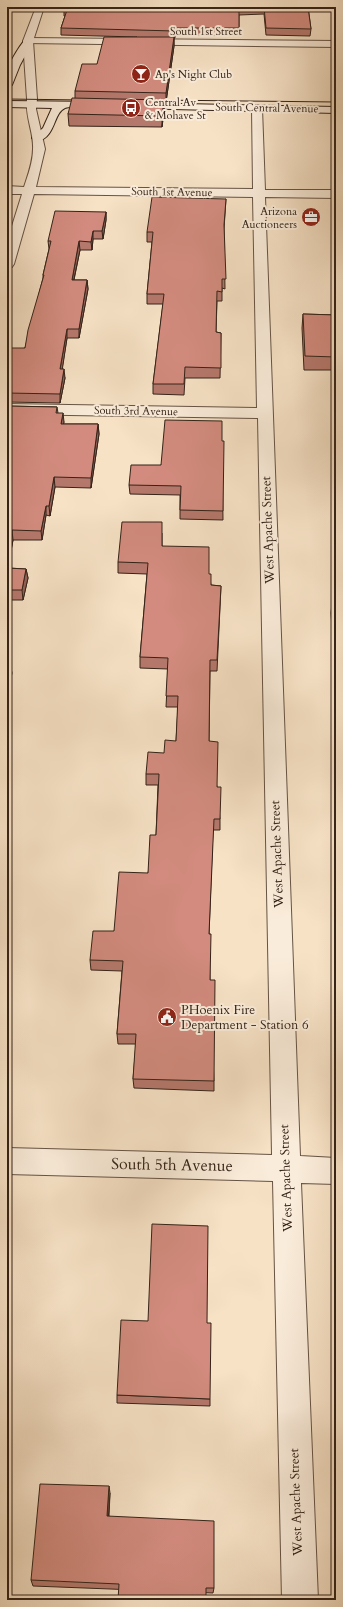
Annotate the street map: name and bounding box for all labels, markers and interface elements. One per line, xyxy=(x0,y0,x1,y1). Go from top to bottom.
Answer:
street label: South 1st Street xyxy=(170,24,243,39)
bar icon: Ap's Night Club xyxy=(130,63,152,85)
place label: Ap's Night Club xyxy=(155,67,232,82)
place label: Central Av & Mohave St xyxy=(145,95,206,123)
bus stop icon: Central Av & Mohave St xyxy=(120,97,142,119)
street label: South Central Avenue xyxy=(215,100,319,116)
street label: South 1st Avenue xyxy=(131,184,213,200)
place label: Arizona Auctioneers xyxy=(242,204,297,232)
office icon: Arizona Auctioneers xyxy=(300,206,322,228)
street label: South 3rd Avenue xyxy=(94,403,178,419)
street label: West Apache Street xyxy=(257,476,279,585)
street label: West Apache Street xyxy=(266,800,288,909)
place label: PHoenix Fire Department - Station 6 xyxy=(181,1001,309,1034)
public building icon: PHoenix Fire Department - Station 6 xyxy=(156,1006,178,1028)
street label: West Apache Street xyxy=(275,1124,297,1233)
street label: South 5th Avenue xyxy=(111,1153,233,1177)
street label: West Apache Street xyxy=(285,1448,307,1557)

